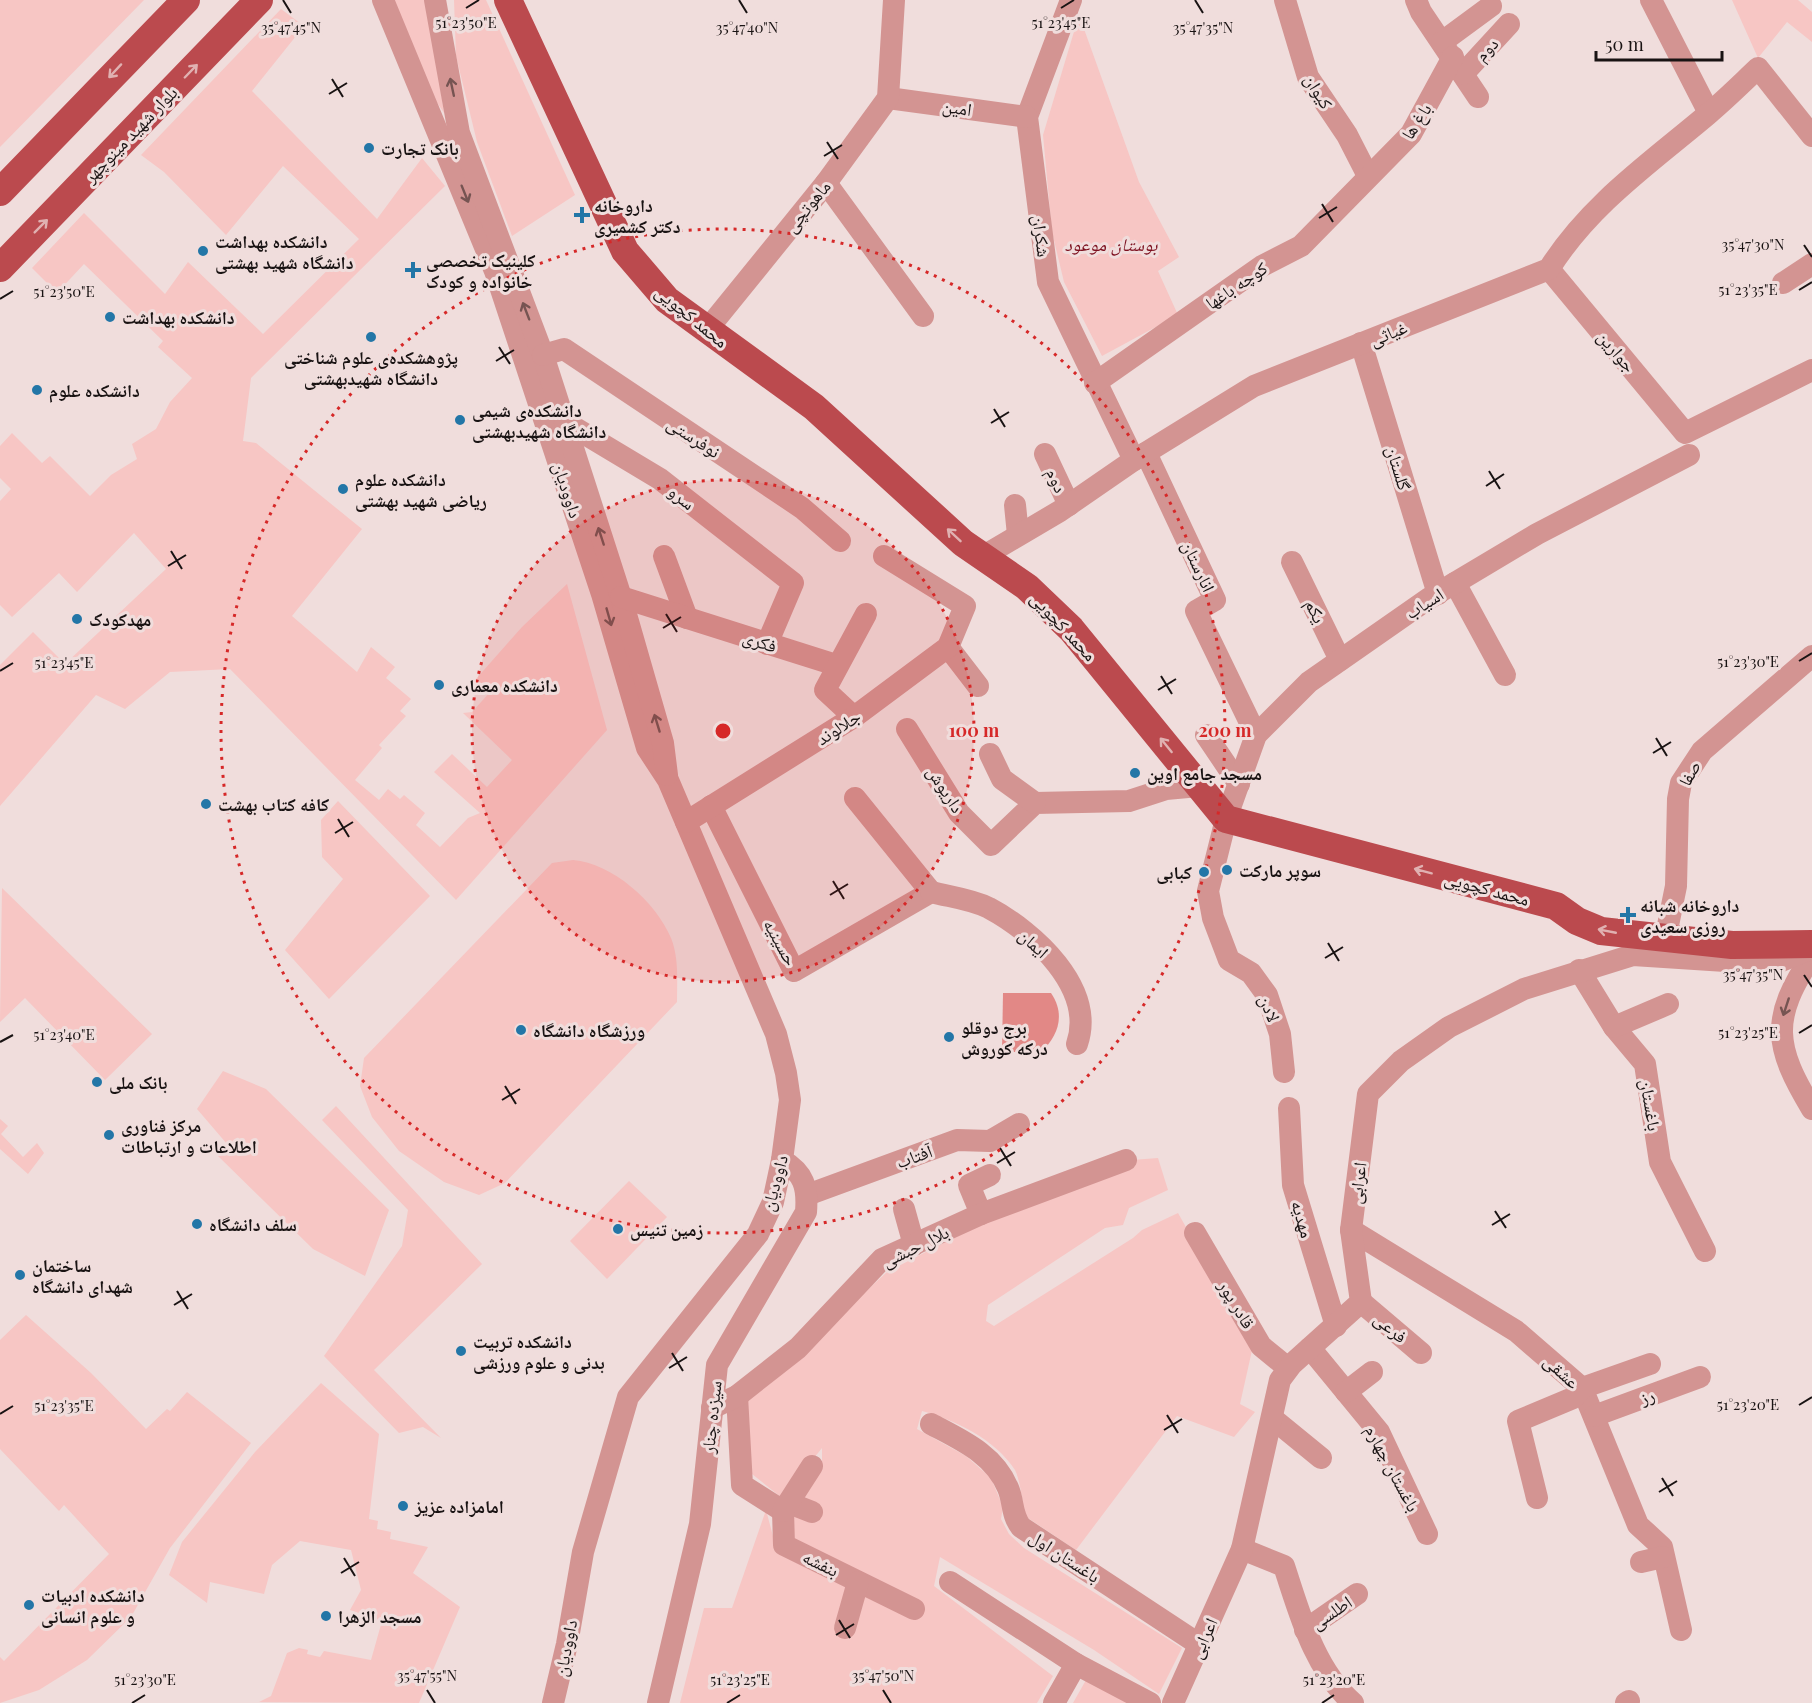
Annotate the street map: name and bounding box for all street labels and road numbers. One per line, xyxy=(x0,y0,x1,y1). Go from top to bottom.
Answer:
street label: دوم xyxy=(1469,32,1504,67)
street label: کیوان xyxy=(1299,69,1339,114)
street label: بلوار شهید مینوچهر xyxy=(77,80,182,188)
street label: امین xyxy=(941,93,973,121)
street label: باغ ها xyxy=(1395,98,1437,144)
street label: ماهوتچی xyxy=(779,175,835,237)
street label: شکران xyxy=(1028,214,1056,258)
street label: کوچه باغها xyxy=(1200,255,1272,315)
street label: محمد کچویی xyxy=(651,279,733,353)
street label: غیاثی xyxy=(1366,315,1410,351)
street label: جوارین xyxy=(1592,325,1642,377)
street label: نوفرستی xyxy=(663,411,725,463)
street label: گلستان xyxy=(1381,443,1417,494)
street label: داوودیان xyxy=(548,459,588,521)
street label: دوم xyxy=(1040,464,1073,497)
street label: سرو xyxy=(664,479,700,515)
street label: انارستان xyxy=(1177,536,1221,596)
street label: اسیاب xyxy=(1400,582,1448,624)
street label: محمد کچویی xyxy=(1026,586,1102,666)
street label: یکم xyxy=(1299,595,1332,627)
street label: فکری xyxy=(740,624,780,658)
street label: جلالوند xyxy=(811,704,865,750)
street label: صفا xyxy=(1672,756,1706,790)
street label: داریوش xyxy=(922,761,970,817)
street label: محمد کچویی xyxy=(1442,865,1532,911)
street label: حسینیه xyxy=(758,914,804,970)
street label: ایمان xyxy=(1014,923,1054,963)
street label: لادن xyxy=(1254,991,1286,1025)
street label: باغستان xyxy=(1635,1077,1667,1133)
street label: آفتاب xyxy=(893,1138,936,1174)
street label: داوودیان xyxy=(755,1152,793,1214)
street label: اعرابی xyxy=(1343,1161,1371,1205)
street label: مهدیه xyxy=(1286,1197,1320,1241)
street label: بلال حبشی xyxy=(877,1219,953,1273)
street label: قادر پور xyxy=(1213,1274,1261,1333)
street label: فرعی xyxy=(1369,1306,1413,1348)
street label: عشقی xyxy=(1539,1349,1585,1393)
street label: سیزده چنار xyxy=(695,1379,727,1456)
street label: رز xyxy=(1635,1382,1658,1410)
street label: باغستان چهارم xyxy=(1359,1420,1426,1516)
street label: باغستان اول xyxy=(1025,1524,1105,1588)
street label: بنفشه xyxy=(799,1544,843,1582)
street label: اطلسی xyxy=(1306,1590,1356,1634)
street label: اعرابی xyxy=(1183,1614,1223,1662)
street label: داوودیان xyxy=(548,1618,582,1678)

